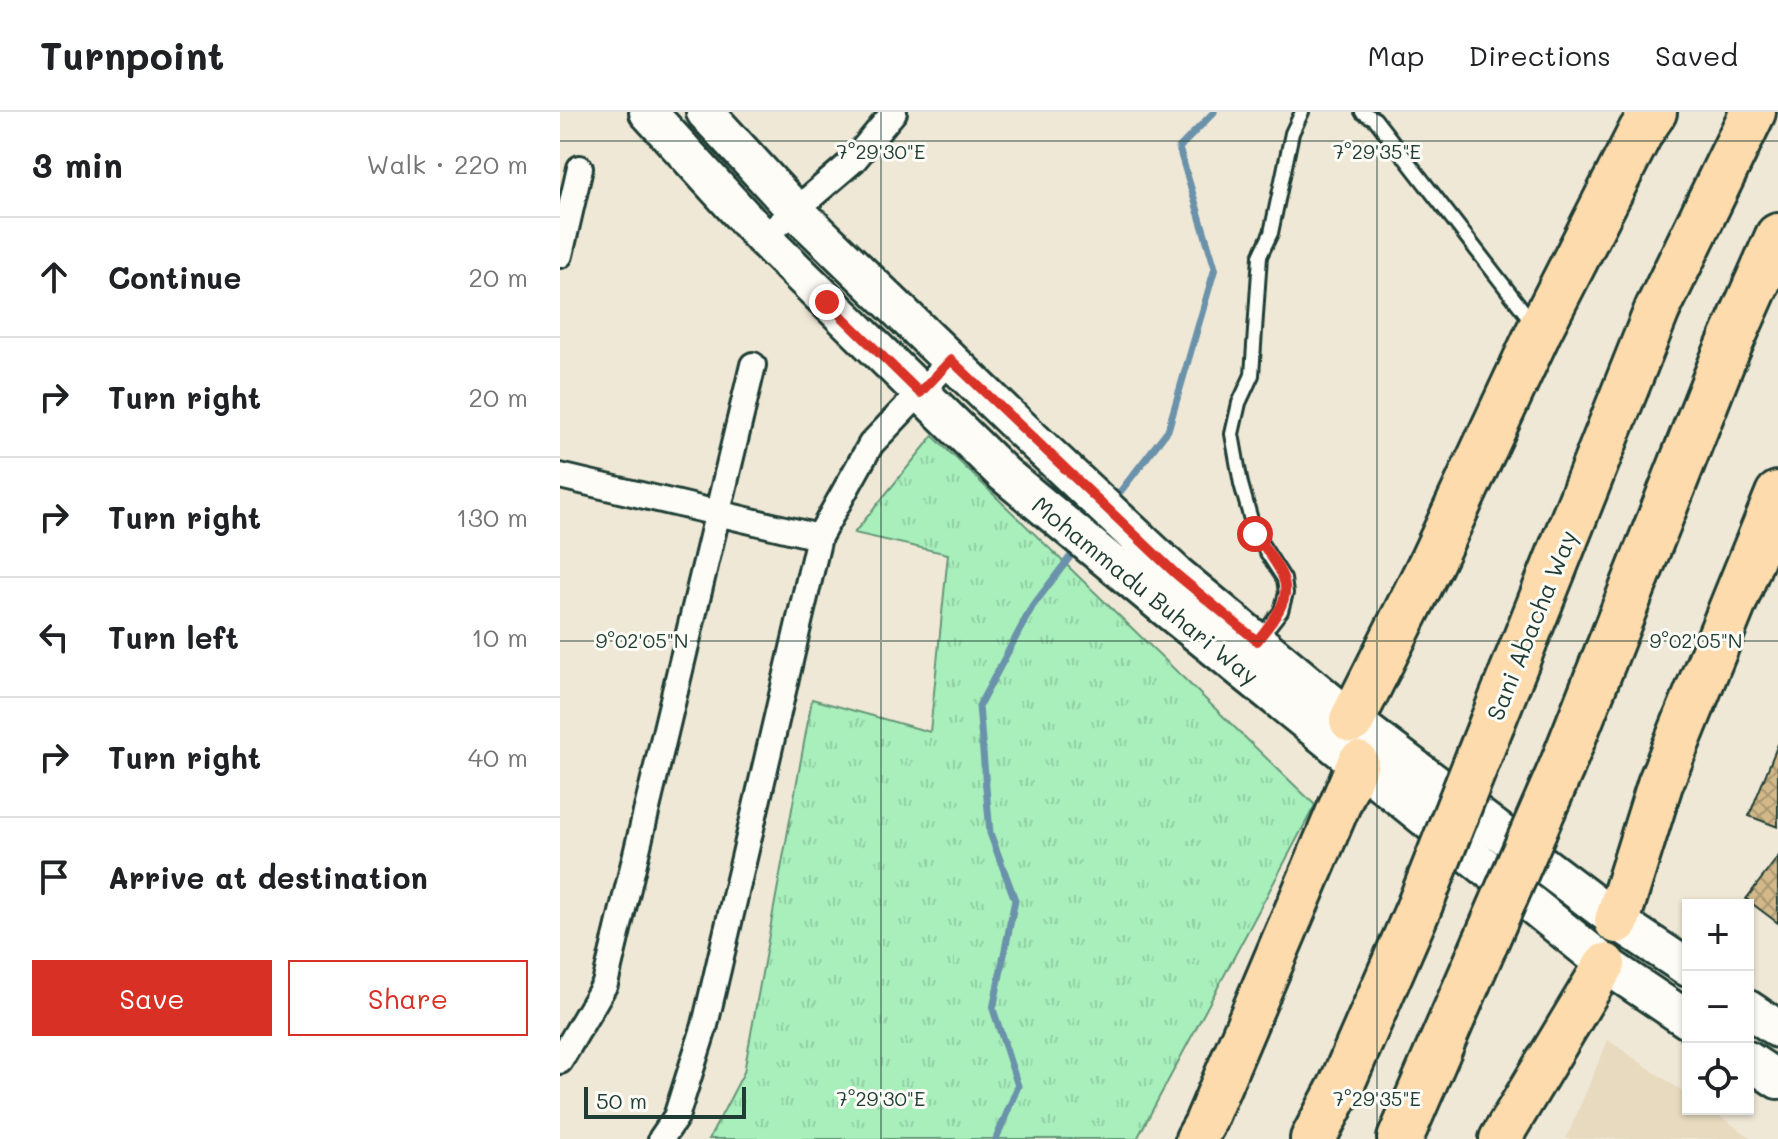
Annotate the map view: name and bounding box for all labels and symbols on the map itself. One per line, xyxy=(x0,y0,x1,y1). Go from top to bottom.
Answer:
text: 7°29'30"E xyxy=(837,138,925,164)
text: 7°29'35"E xyxy=(1333,138,1421,164)
route end xyxy=(809,284,845,320)
street label: Mohammadu Buhari Way xyxy=(1026,489,1266,691)
route start xyxy=(1237,516,1273,552)
street label: Sani Abacha Way xyxy=(1479,525,1583,725)
text: 9°02'05"N xyxy=(595,627,689,653)
text: 9°02'05"N xyxy=(1649,627,1743,653)
scale bar xyxy=(584,1083,746,1119)
text: 7°29'30"E xyxy=(837,1085,925,1111)
text: 7°29'35"E xyxy=(1333,1085,1421,1111)

